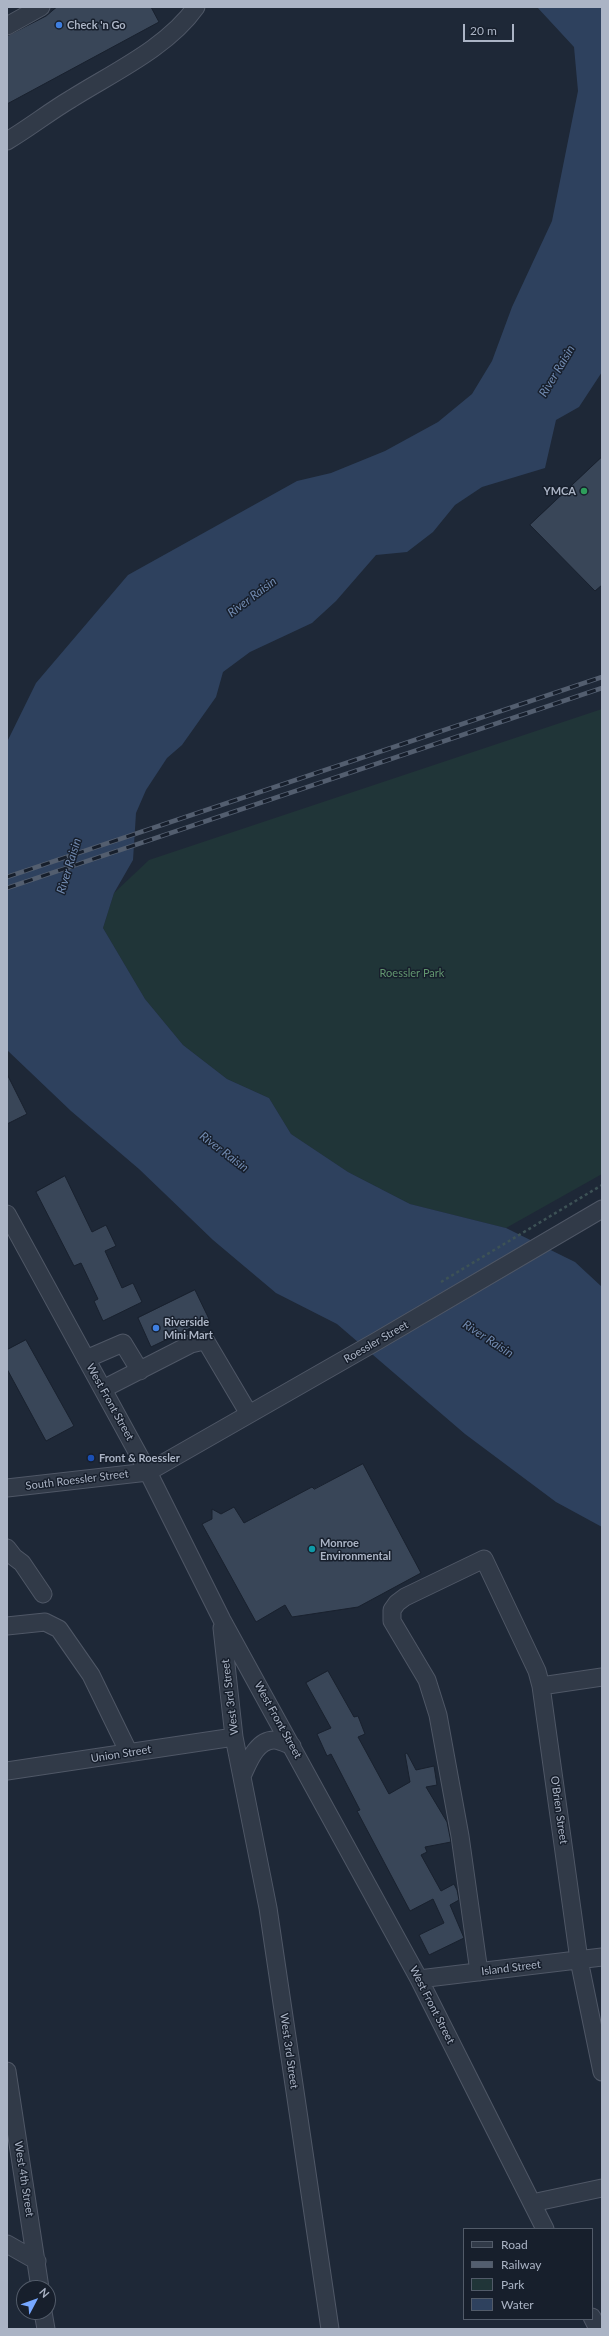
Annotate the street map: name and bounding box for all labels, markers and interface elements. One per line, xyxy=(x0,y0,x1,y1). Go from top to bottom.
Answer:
scale bar xyxy=(465,16,516,42)
place label: Check 'n Go xyxy=(67,18,126,32)
marker: Check 'n Go xyxy=(54,20,64,30)
text: 20 m xyxy=(470,23,497,38)
water label: River Raisin xyxy=(536,343,578,399)
place label: YMCA xyxy=(544,484,576,498)
marker: YMCA xyxy=(579,486,589,496)
water label: River Raisin xyxy=(225,574,279,620)
water label: River Raisin xyxy=(54,836,84,896)
park label: Roessler Park xyxy=(380,966,444,980)
water label: River Raisin xyxy=(197,1129,251,1175)
place label: Riverside Mini Mart xyxy=(164,1315,213,1341)
water label: River Raisin xyxy=(460,1317,516,1361)
street label: Roessler Street xyxy=(341,1318,411,1366)
marker: Riverside Mini Mart xyxy=(151,1323,161,1333)
street label: West Front Street xyxy=(83,1361,137,1443)
place label: Front & Roessler xyxy=(99,1451,180,1465)
marker: Front & Roessler xyxy=(86,1453,96,1463)
street label: South Roessler Street xyxy=(25,1467,129,1493)
place label: Monroe Environmental xyxy=(320,1536,391,1562)
marker: Monroe Environmental xyxy=(307,1544,317,1554)
street label: West 3rd Street xyxy=(219,1658,241,1736)
street label: West Front Street xyxy=(251,1679,305,1761)
street label: Union Street xyxy=(90,1743,152,1765)
street label: O'Brien Street xyxy=(548,1775,570,1845)
street label: Island Street xyxy=(481,1958,541,1978)
street label: West Front Street xyxy=(407,1964,457,2046)
street label: West 3rd Street xyxy=(277,2012,301,2090)
street label: West 4th Street xyxy=(12,2140,36,2218)
legend xyxy=(463,2228,593,2320)
text: Road xyxy=(501,2237,528,2252)
text: Railway xyxy=(501,2257,541,2272)
text: Park xyxy=(501,2277,524,2292)
north arrow xyxy=(16,2280,56,2320)
text: N xyxy=(37,2285,52,2300)
text: Water xyxy=(501,2297,534,2312)

